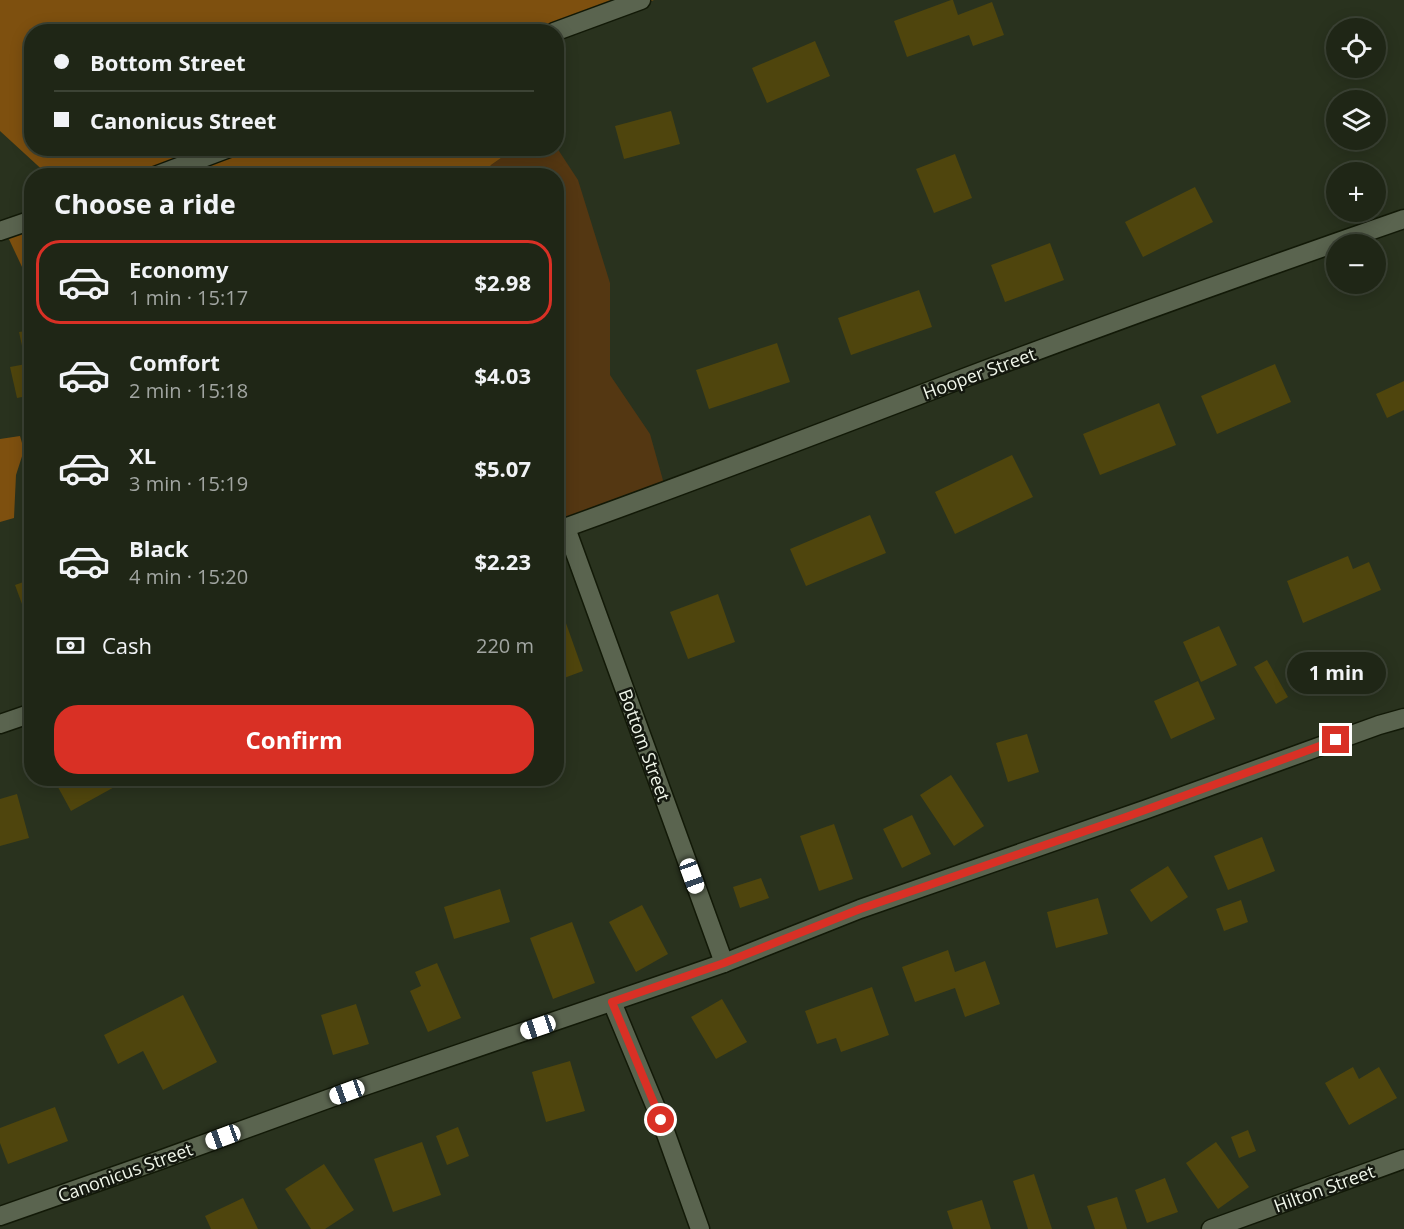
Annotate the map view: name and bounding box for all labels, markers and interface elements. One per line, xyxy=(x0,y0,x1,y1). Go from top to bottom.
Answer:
map controls xyxy=(1326,18,1386,294)
button: locate xyxy=(1326,18,1386,78)
text: Bottom Street xyxy=(90,47,246,77)
button: layers xyxy=(1326,90,1386,150)
text: Canonicus Street xyxy=(90,105,276,135)
button: + xyxy=(1326,162,1386,222)
text: Choose a ride xyxy=(54,185,236,222)
button: − xyxy=(1326,234,1386,294)
text: Economy xyxy=(129,254,228,284)
icon: car xyxy=(57,255,111,309)
text: $2.98 xyxy=(474,267,531,297)
text: 1 min · 15:17 xyxy=(129,284,248,311)
street label: Hooper Street xyxy=(919,341,1039,405)
text: Comfort xyxy=(129,347,220,377)
icon: car xyxy=(57,348,111,402)
text: $4.03 xyxy=(474,360,531,390)
text: 2 min · 15:18 xyxy=(129,377,248,404)
text: XL xyxy=(129,440,156,470)
icon: car xyxy=(57,441,111,495)
text: $5.07 xyxy=(474,453,531,483)
text: 3 min · 15:19 xyxy=(129,470,248,497)
text: Black xyxy=(129,533,189,563)
icon: car xyxy=(57,534,111,588)
text: $2.23 xyxy=(474,546,531,576)
text: 4 min · 15:20 xyxy=(129,563,248,590)
icon: cash xyxy=(54,629,87,662)
text: Cash xyxy=(102,630,152,660)
text: 220 m xyxy=(476,632,534,659)
callout: 1 min xyxy=(1286,653,1386,695)
text: 1 min xyxy=(1309,659,1364,686)
street label: Bottom Street xyxy=(614,686,676,804)
button: Confirm xyxy=(54,705,534,774)
route end xyxy=(1322,726,1349,753)
car xyxy=(677,856,707,896)
car xyxy=(518,1013,558,1041)
car xyxy=(327,1077,367,1107)
route start xyxy=(647,1106,674,1133)
car xyxy=(203,1122,243,1152)
street label: Canonicus Street xyxy=(54,1136,196,1208)
street label: Hilton Street xyxy=(1270,1159,1378,1217)

